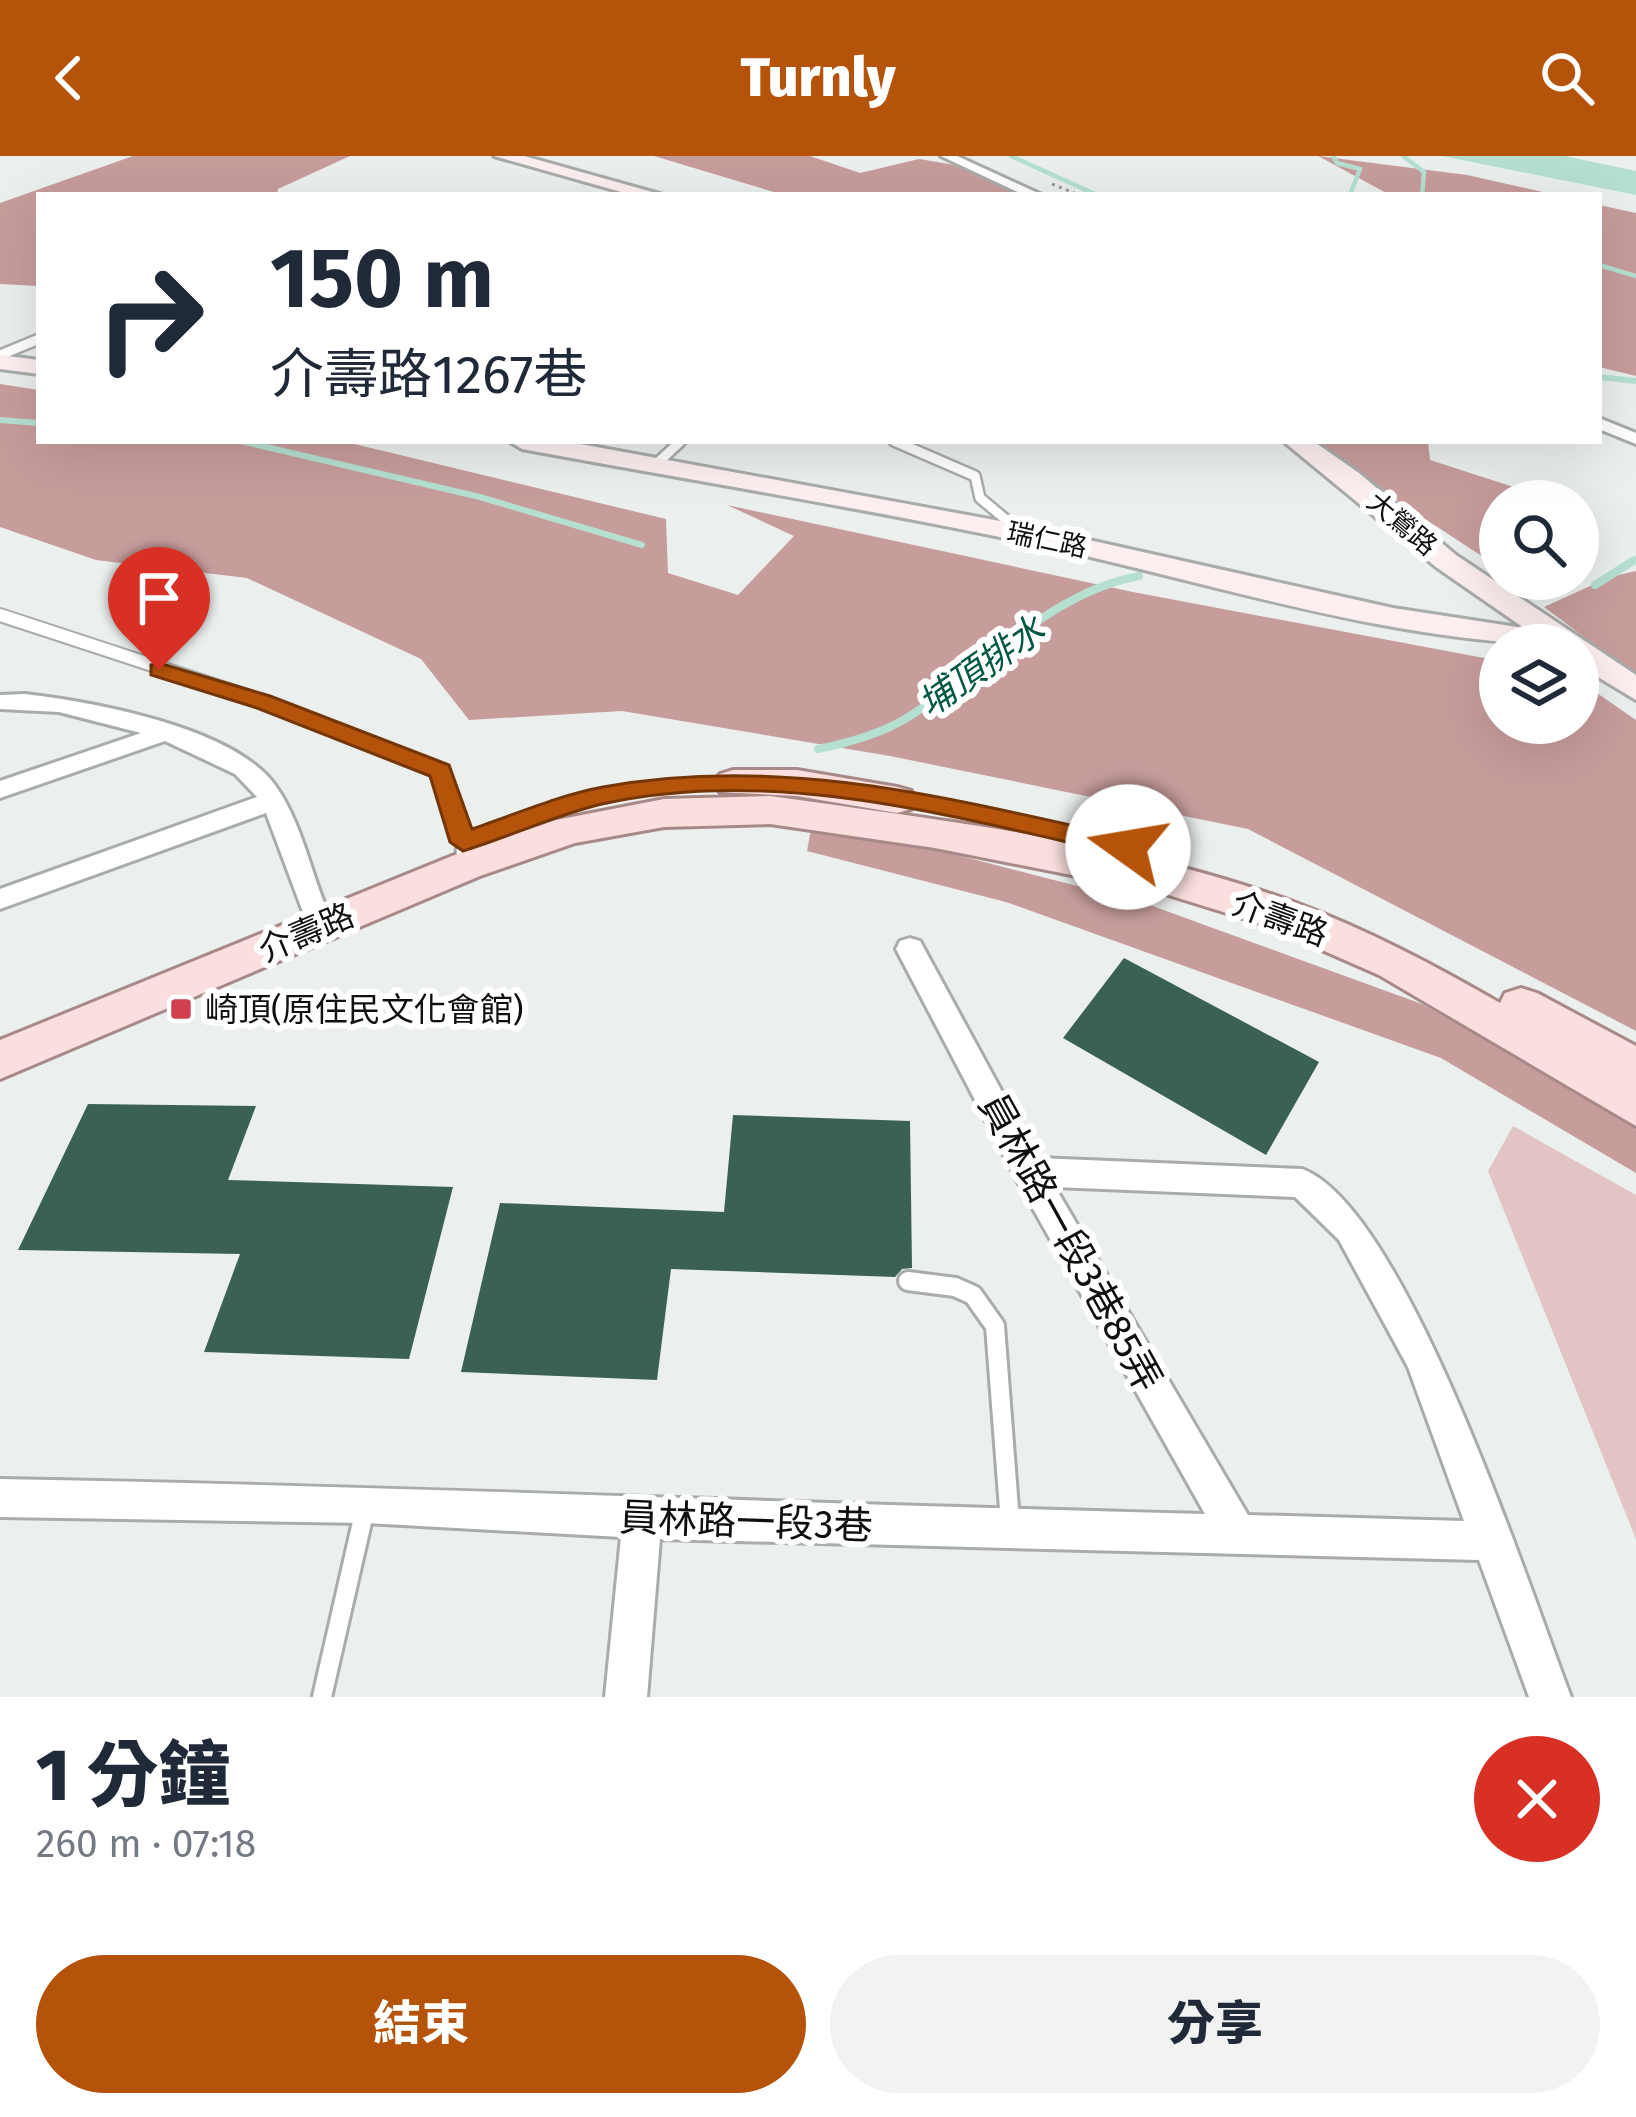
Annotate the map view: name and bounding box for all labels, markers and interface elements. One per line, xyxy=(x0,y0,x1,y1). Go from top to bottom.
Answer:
icon: back xyxy=(36,45,102,111)
icon: search xyxy=(1534,45,1600,111)
text: Turnly xyxy=(740,46,896,110)
text: 150 m xyxy=(270,228,494,329)
icon: right xyxy=(72,240,228,396)
text: 介壽路1267巷 xyxy=(270,343,588,407)
map controls xyxy=(1479,480,1599,744)
button: search xyxy=(1479,480,1599,600)
street label: 大鶯路 xyxy=(1361,486,1443,562)
street label: 瑞仁路 xyxy=(1004,516,1090,564)
pin xyxy=(108,547,210,670)
icon: arrive xyxy=(126,565,192,631)
water label: 埔頂排水 xyxy=(910,606,1055,726)
button: layers xyxy=(1479,624,1599,744)
position arrow xyxy=(1065,784,1191,910)
street label: 介壽路 xyxy=(1226,883,1333,955)
street label: 介壽路 xyxy=(253,895,360,971)
place label: 崎頂(原住民文化會館) xyxy=(205,990,523,1030)
marker: 崎頂(原住民文化會館) xyxy=(168,996,194,1022)
street label: 員林路一段3巷85弄 xyxy=(969,1085,1171,1399)
street label: 員林路一段3巷 xyxy=(619,1495,873,1549)
text: 1 分鐘 xyxy=(36,1733,230,1819)
button: close xyxy=(1474,1736,1600,1862)
text: 260 m · 07:18 xyxy=(36,1821,256,1867)
button: 結束 xyxy=(36,1955,806,2093)
button: 分享 xyxy=(830,1955,1600,2093)

